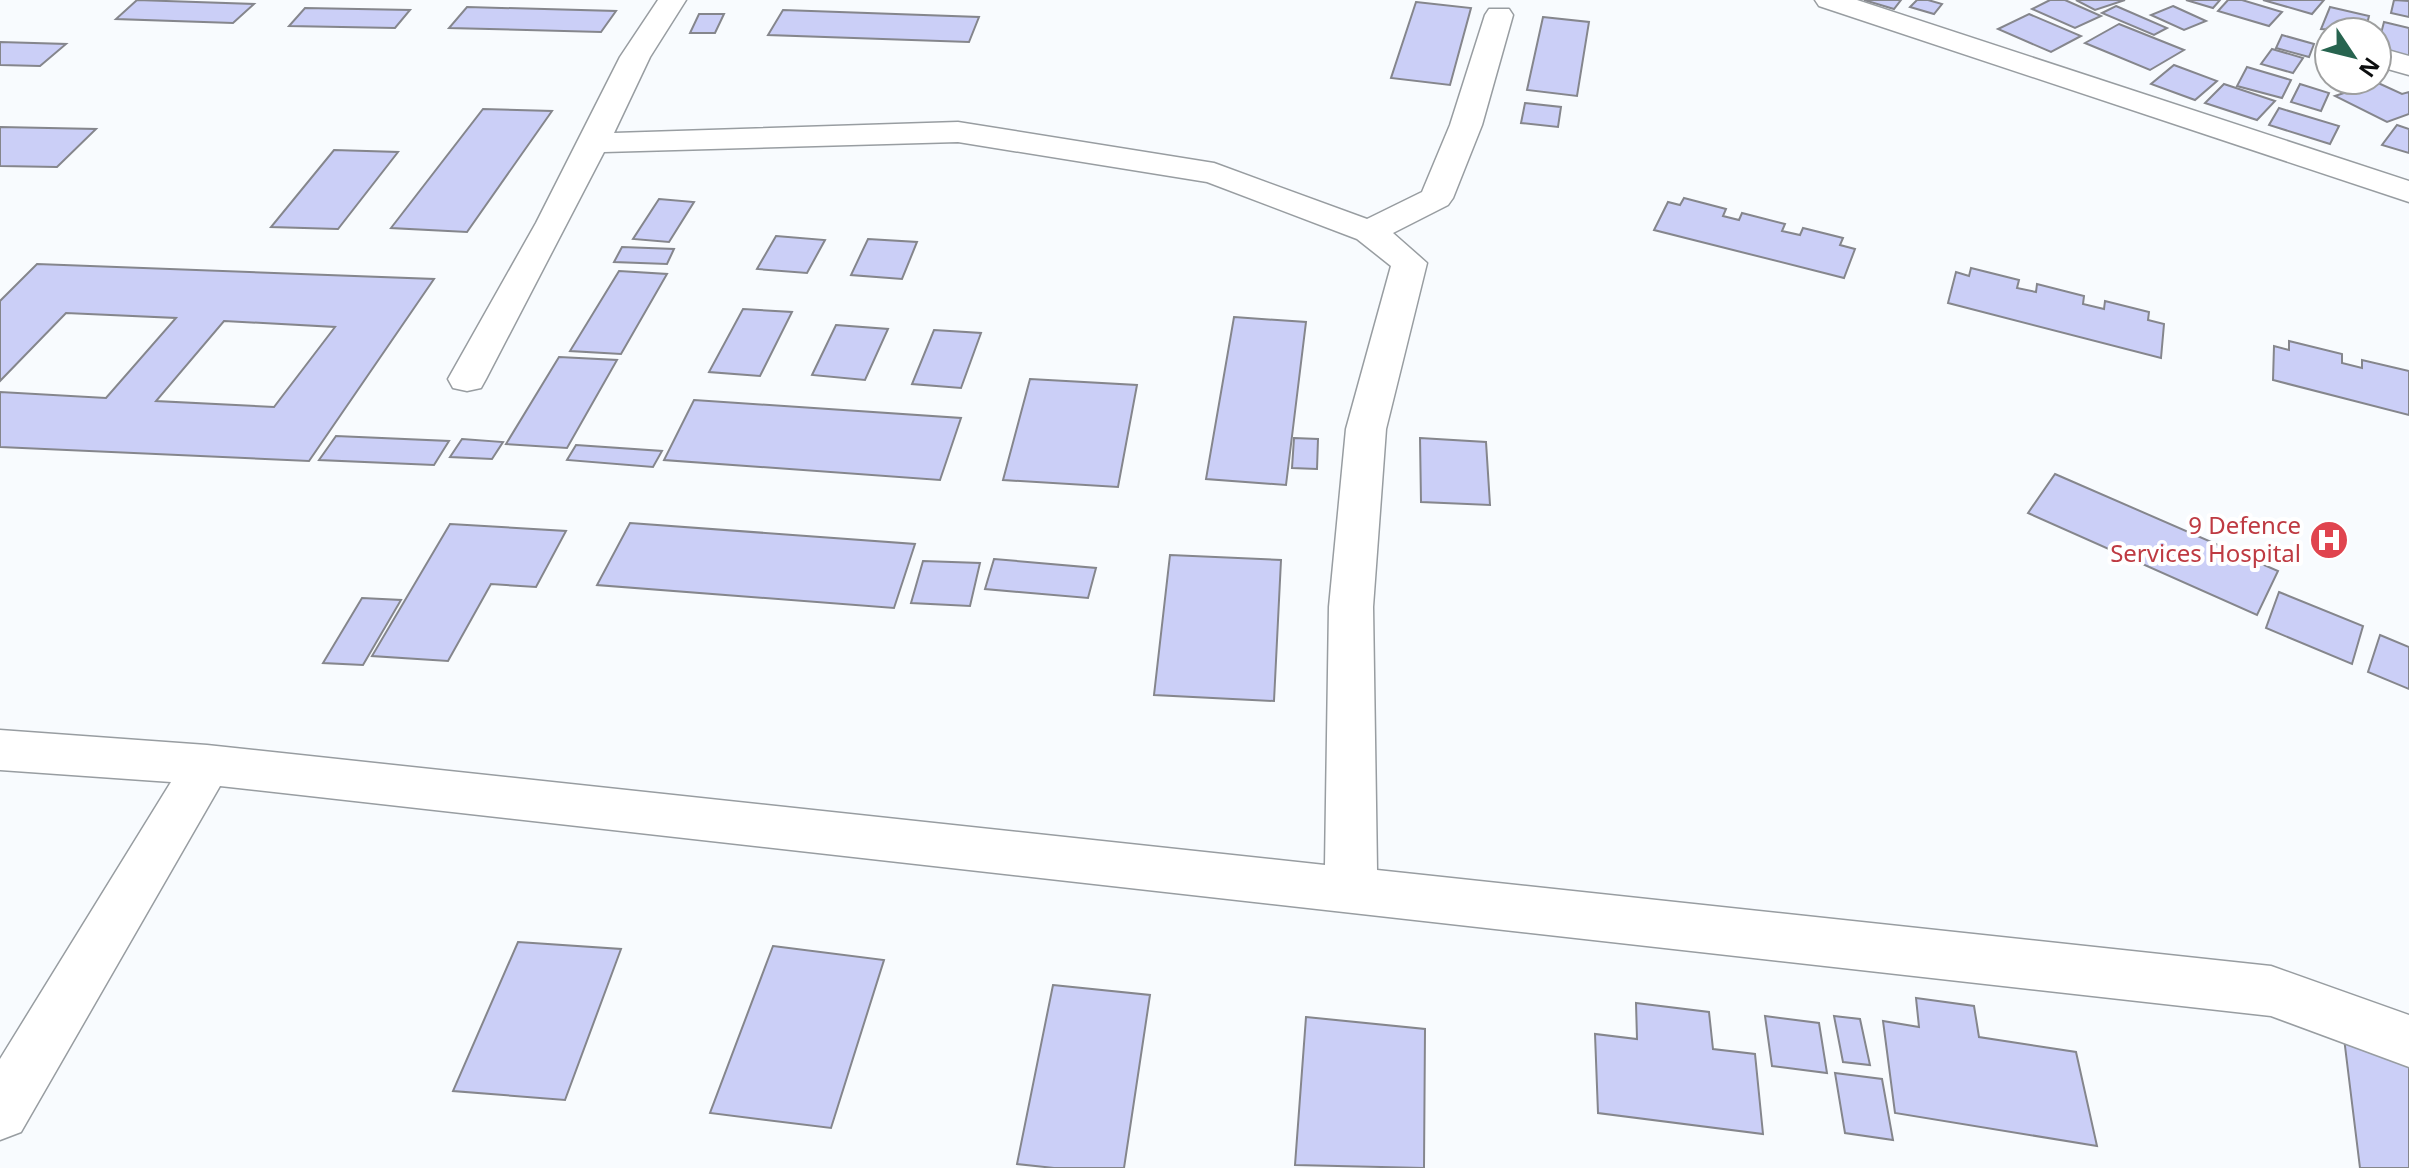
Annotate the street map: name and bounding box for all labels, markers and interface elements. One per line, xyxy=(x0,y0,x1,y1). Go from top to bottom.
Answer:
north arrow xyxy=(2313,16,2393,96)
text: N xyxy=(2353,52,2388,84)
place label: 9 Defence Services Hospital xyxy=(2110,508,2301,569)
hospital icon: 9 Defence Services Hospital xyxy=(2308,519,2350,561)

